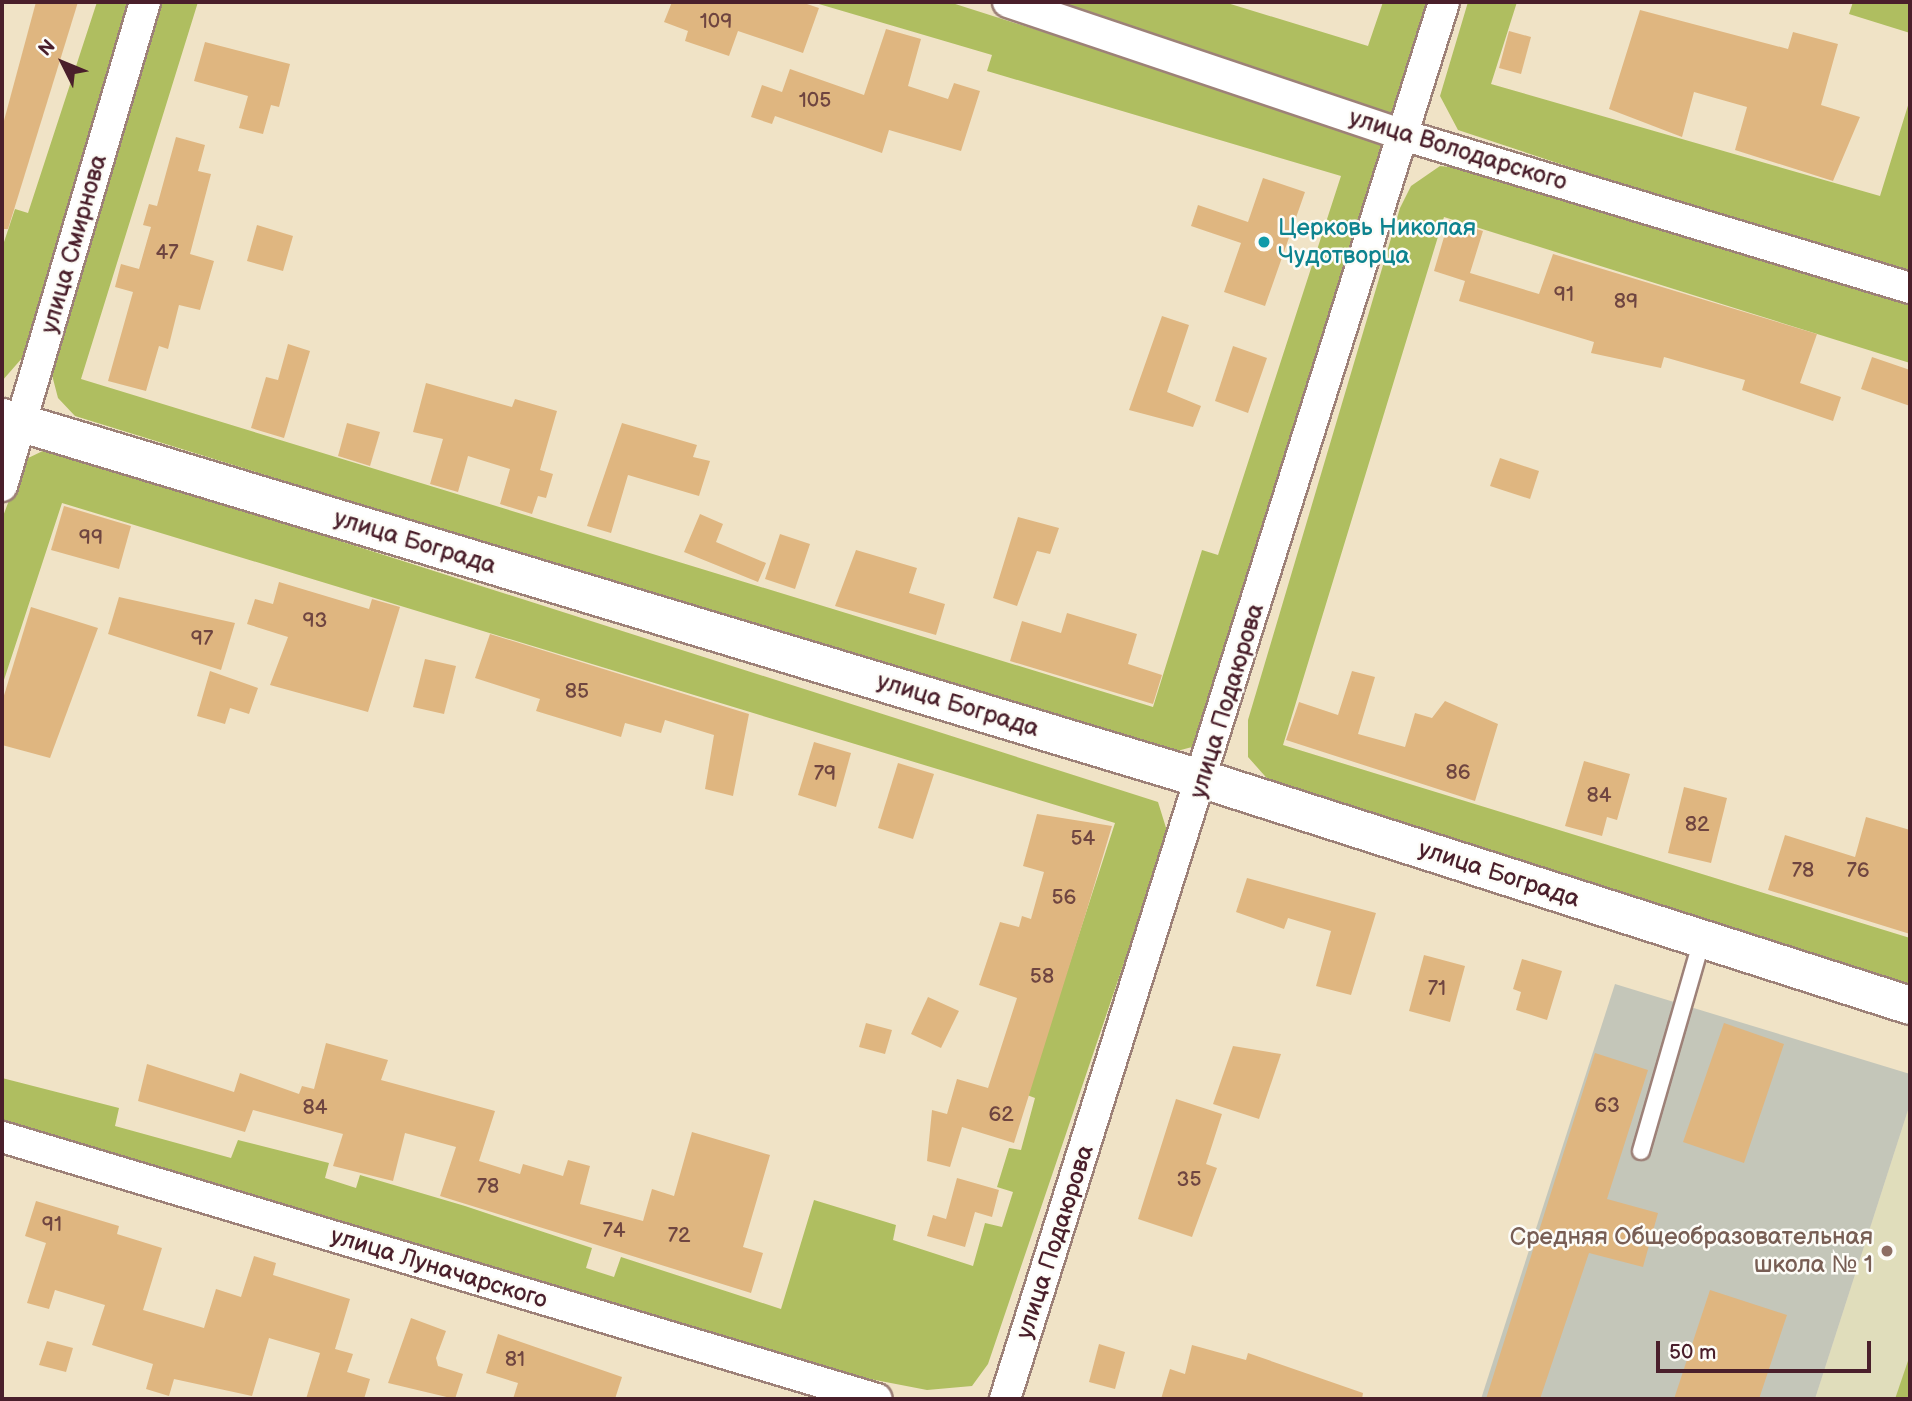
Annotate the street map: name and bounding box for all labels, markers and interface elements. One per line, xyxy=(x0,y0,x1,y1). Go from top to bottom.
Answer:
house number: 109 xyxy=(700,9,732,35)
north arrow xyxy=(28,28,98,98)
text: N xyxy=(34,35,61,61)
house number: 105 xyxy=(799,88,831,114)
street label: улица Володарского xyxy=(1346,103,1570,197)
street label: улица Смирнова xyxy=(35,151,113,337)
place label: Церковь Николая Чудотворца xyxy=(1278,214,1476,270)
marker: Церковь Николая Чудотворца xyxy=(1256,234,1272,250)
house number: 47 xyxy=(155,240,179,266)
house number: 91 xyxy=(1554,282,1574,308)
house number: 89 xyxy=(1614,289,1638,315)
street label: улица Бограда xyxy=(330,504,500,580)
house number: 99 xyxy=(79,525,103,551)
street label: улица Подаюрова xyxy=(1184,600,1270,802)
house number: 93 xyxy=(302,608,328,634)
house number: 97 xyxy=(191,626,213,652)
street label: улица Бограда xyxy=(873,667,1043,743)
house number: 85 xyxy=(565,679,589,705)
house number: 86 xyxy=(1445,760,1471,786)
house number: 79 xyxy=(814,761,836,787)
house number: 84 xyxy=(1586,783,1612,809)
house number: 82 xyxy=(1685,812,1709,838)
house number: 54 xyxy=(1071,826,1095,852)
street label: улица Бограда xyxy=(1415,834,1583,914)
house number: 78 xyxy=(1792,858,1814,884)
house number: 76 xyxy=(1846,858,1870,884)
house number: 56 xyxy=(1052,885,1076,911)
house number: 58 xyxy=(1030,964,1054,990)
house number: 71 xyxy=(1428,976,1446,1002)
house number: 63 xyxy=(1594,1093,1620,1119)
house number: 84 xyxy=(302,1095,328,1121)
house number: 62 xyxy=(988,1102,1014,1128)
street label: улица Подаюрова xyxy=(1010,1141,1100,1343)
house number: 35 xyxy=(1177,1167,1201,1193)
house number: 78 xyxy=(477,1174,499,1200)
house number: 91 xyxy=(42,1212,62,1238)
house number: 74 xyxy=(602,1218,626,1244)
street label: улица Луначарского xyxy=(327,1221,551,1315)
house number: 72 xyxy=(668,1223,690,1249)
place label: Средняя Общеобразовательная школа № 1 xyxy=(1510,1223,1873,1279)
marker: Средняя Общеобразовательная школа № 1 xyxy=(1879,1243,1895,1259)
scale bar xyxy=(1660,1328,1875,1372)
text: 50 m xyxy=(1669,1340,1716,1365)
house number: 81 xyxy=(505,1347,525,1373)

